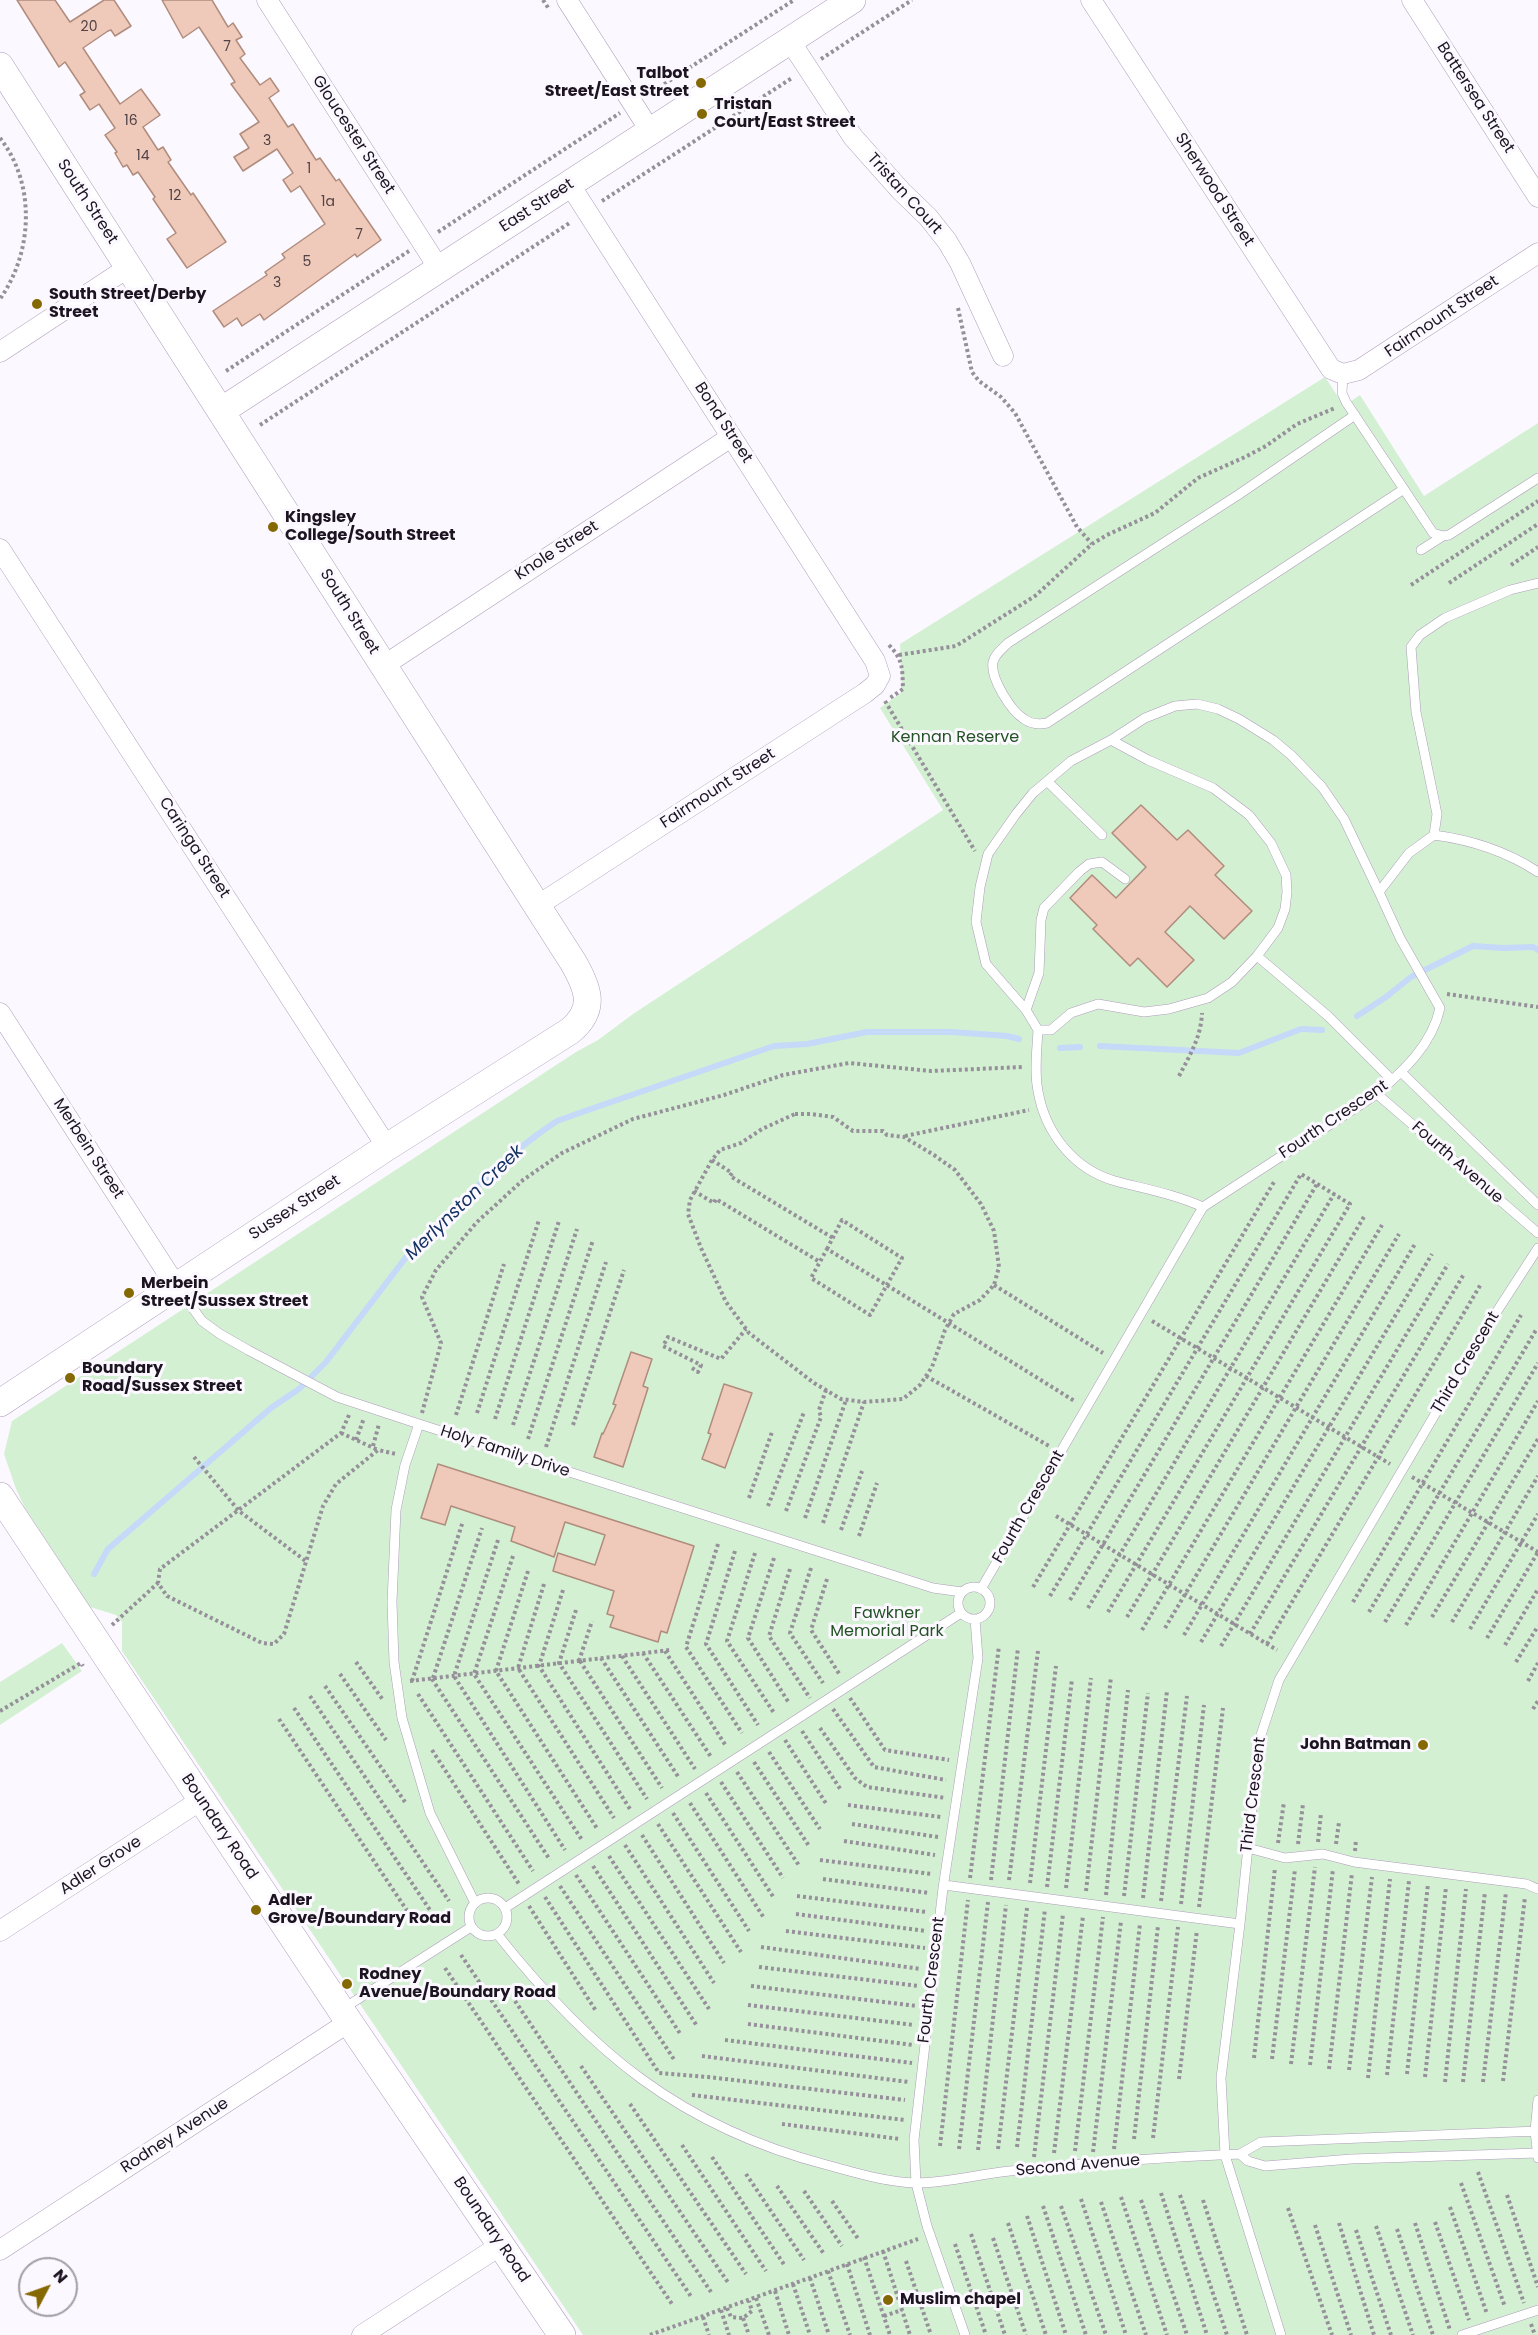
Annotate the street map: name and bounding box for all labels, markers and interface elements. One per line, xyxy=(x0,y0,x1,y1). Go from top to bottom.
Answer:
house number: 20 xyxy=(81,19,97,35)
house number: 7 xyxy=(223,39,231,55)
street label: Battersea Street xyxy=(1432,39,1518,157)
place label: Talbot Street/East Street xyxy=(545,64,689,102)
street label: Gloucester Street xyxy=(307,72,399,198)
marker: Talbot Street/East Street xyxy=(694,76,708,90)
place label: Tristan Court/East Street xyxy=(714,95,855,133)
marker: Tristan Court/East Street xyxy=(695,107,709,121)
house number: 16 xyxy=(124,113,138,129)
street label: Sherwood Street xyxy=(1170,130,1258,250)
house number: 3 xyxy=(263,133,271,149)
house number: 14 xyxy=(136,148,150,164)
street label: Tristan Court xyxy=(863,149,945,239)
street label: South Street xyxy=(53,156,121,248)
house number: 1 xyxy=(307,161,311,177)
street label: East Street xyxy=(496,175,578,237)
house number: 12 xyxy=(169,188,181,204)
house number: 1a xyxy=(321,194,335,210)
house number: 7 xyxy=(355,227,363,243)
house number: 5 xyxy=(303,254,311,270)
street label: Fairmount Street xyxy=(1382,272,1502,362)
house number: 3 xyxy=(273,275,281,291)
place label: South Street/Derby Street xyxy=(49,285,206,323)
marker: South Street/Derby Street xyxy=(30,297,44,311)
street label: Bond Street xyxy=(690,379,756,467)
place label: Kingsley College/South Street xyxy=(285,508,456,546)
street label: Knole Street xyxy=(512,517,602,585)
marker: Kingsley College/South Street xyxy=(266,520,280,534)
street label: South Street xyxy=(315,566,383,658)
park label: Kennan Reserve xyxy=(891,728,1019,748)
street label: Fairmount Street xyxy=(657,745,779,833)
street label: Caringa Street xyxy=(154,794,234,902)
street label: Fourth Crescent xyxy=(1276,1076,1392,1164)
street label: Merbein Street xyxy=(48,1095,128,1203)
street label: Fourth Avenue xyxy=(1407,1118,1507,1208)
water label: Merlynston Creek xyxy=(401,1141,529,1265)
street label: Sussex Street xyxy=(246,1171,344,1245)
place label: Merbein Street/Sussex Street xyxy=(141,1274,308,1312)
marker: Merbein Street/Sussex Street xyxy=(122,1286,136,1300)
street label: Third Crescent xyxy=(1428,1308,1504,1418)
place label: Boundary Road/Sussex Street xyxy=(82,1359,242,1397)
marker: Boundary Road/Sussex Street xyxy=(63,1371,77,1385)
street label: Holy Family Drive xyxy=(438,1422,572,1482)
street label: Fourth Crescent xyxy=(989,1447,1069,1567)
park label: Fawkner Memorial Park xyxy=(830,1604,944,1642)
place label: John Batman xyxy=(1300,1735,1411,1755)
street label: Third Crescent xyxy=(1237,1736,1271,1854)
marker: John Batman xyxy=(1416,1738,1430,1752)
street label: Boundary Road xyxy=(177,1771,261,1883)
street label: Adler Grove xyxy=(57,1833,145,1899)
place label: Adler Grove/Boundary Road xyxy=(268,1891,451,1929)
marker: Adler Grove/Boundary Road xyxy=(249,1903,263,1917)
street label: Fourth Crescent xyxy=(915,1916,949,2044)
place label: Rodney Avenue/Boundary Road xyxy=(359,1965,556,2003)
marker: Rodney Avenue/Boundary Road xyxy=(340,1977,354,1991)
street label: Rodney Avenue xyxy=(118,2094,232,2178)
street label: Second Avenue xyxy=(1015,2151,1141,2181)
street label: Boundary Road xyxy=(449,2174,533,2286)
north arrow xyxy=(18,2257,78,2317)
text: N xyxy=(48,2264,73,2288)
place label: Muslim chapel xyxy=(900,2290,1021,2310)
marker: Muslim chapel xyxy=(881,2293,895,2307)

